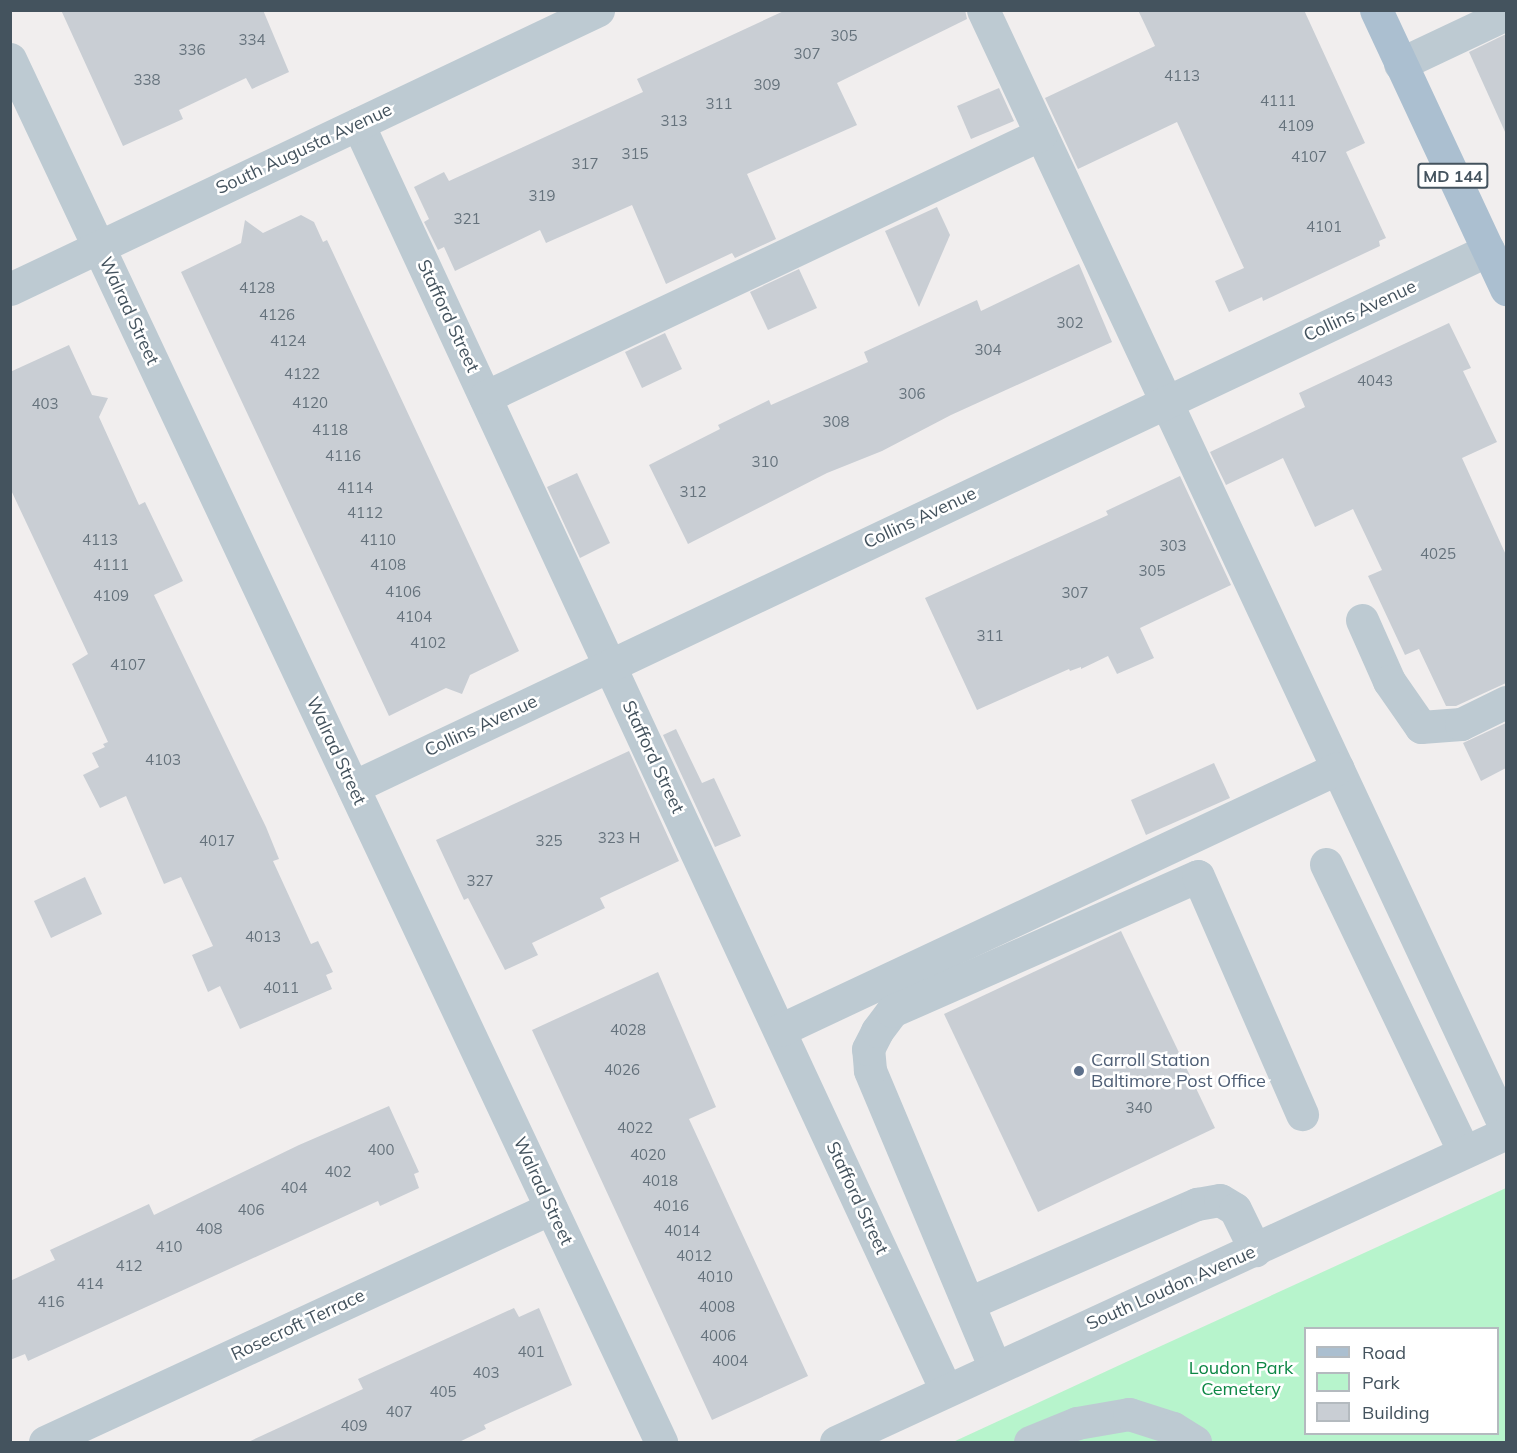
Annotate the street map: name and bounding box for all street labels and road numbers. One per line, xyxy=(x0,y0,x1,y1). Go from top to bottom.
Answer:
street label: South Augusta Avenue xyxy=(213,99,395,199)
road number: MD 144 xyxy=(1417,163,1489,189)
street label: Walrad Street xyxy=(95,254,163,368)
street label: Stafford Street xyxy=(412,256,484,376)
street label: Collins Avenue xyxy=(1300,275,1420,347)
street label: Collins Avenue xyxy=(860,482,980,554)
street label: Collins Avenue xyxy=(421,690,541,762)
street label: Walrad Street xyxy=(302,694,370,808)
street label: Stafford Street xyxy=(617,697,689,817)
street label: Walrad Street xyxy=(509,1134,577,1248)
street label: Stafford Street xyxy=(821,1138,893,1258)
street label: South Loudon Avenue xyxy=(1083,1241,1259,1335)
street label: Rosecroft Terrace xyxy=(228,1285,368,1365)

